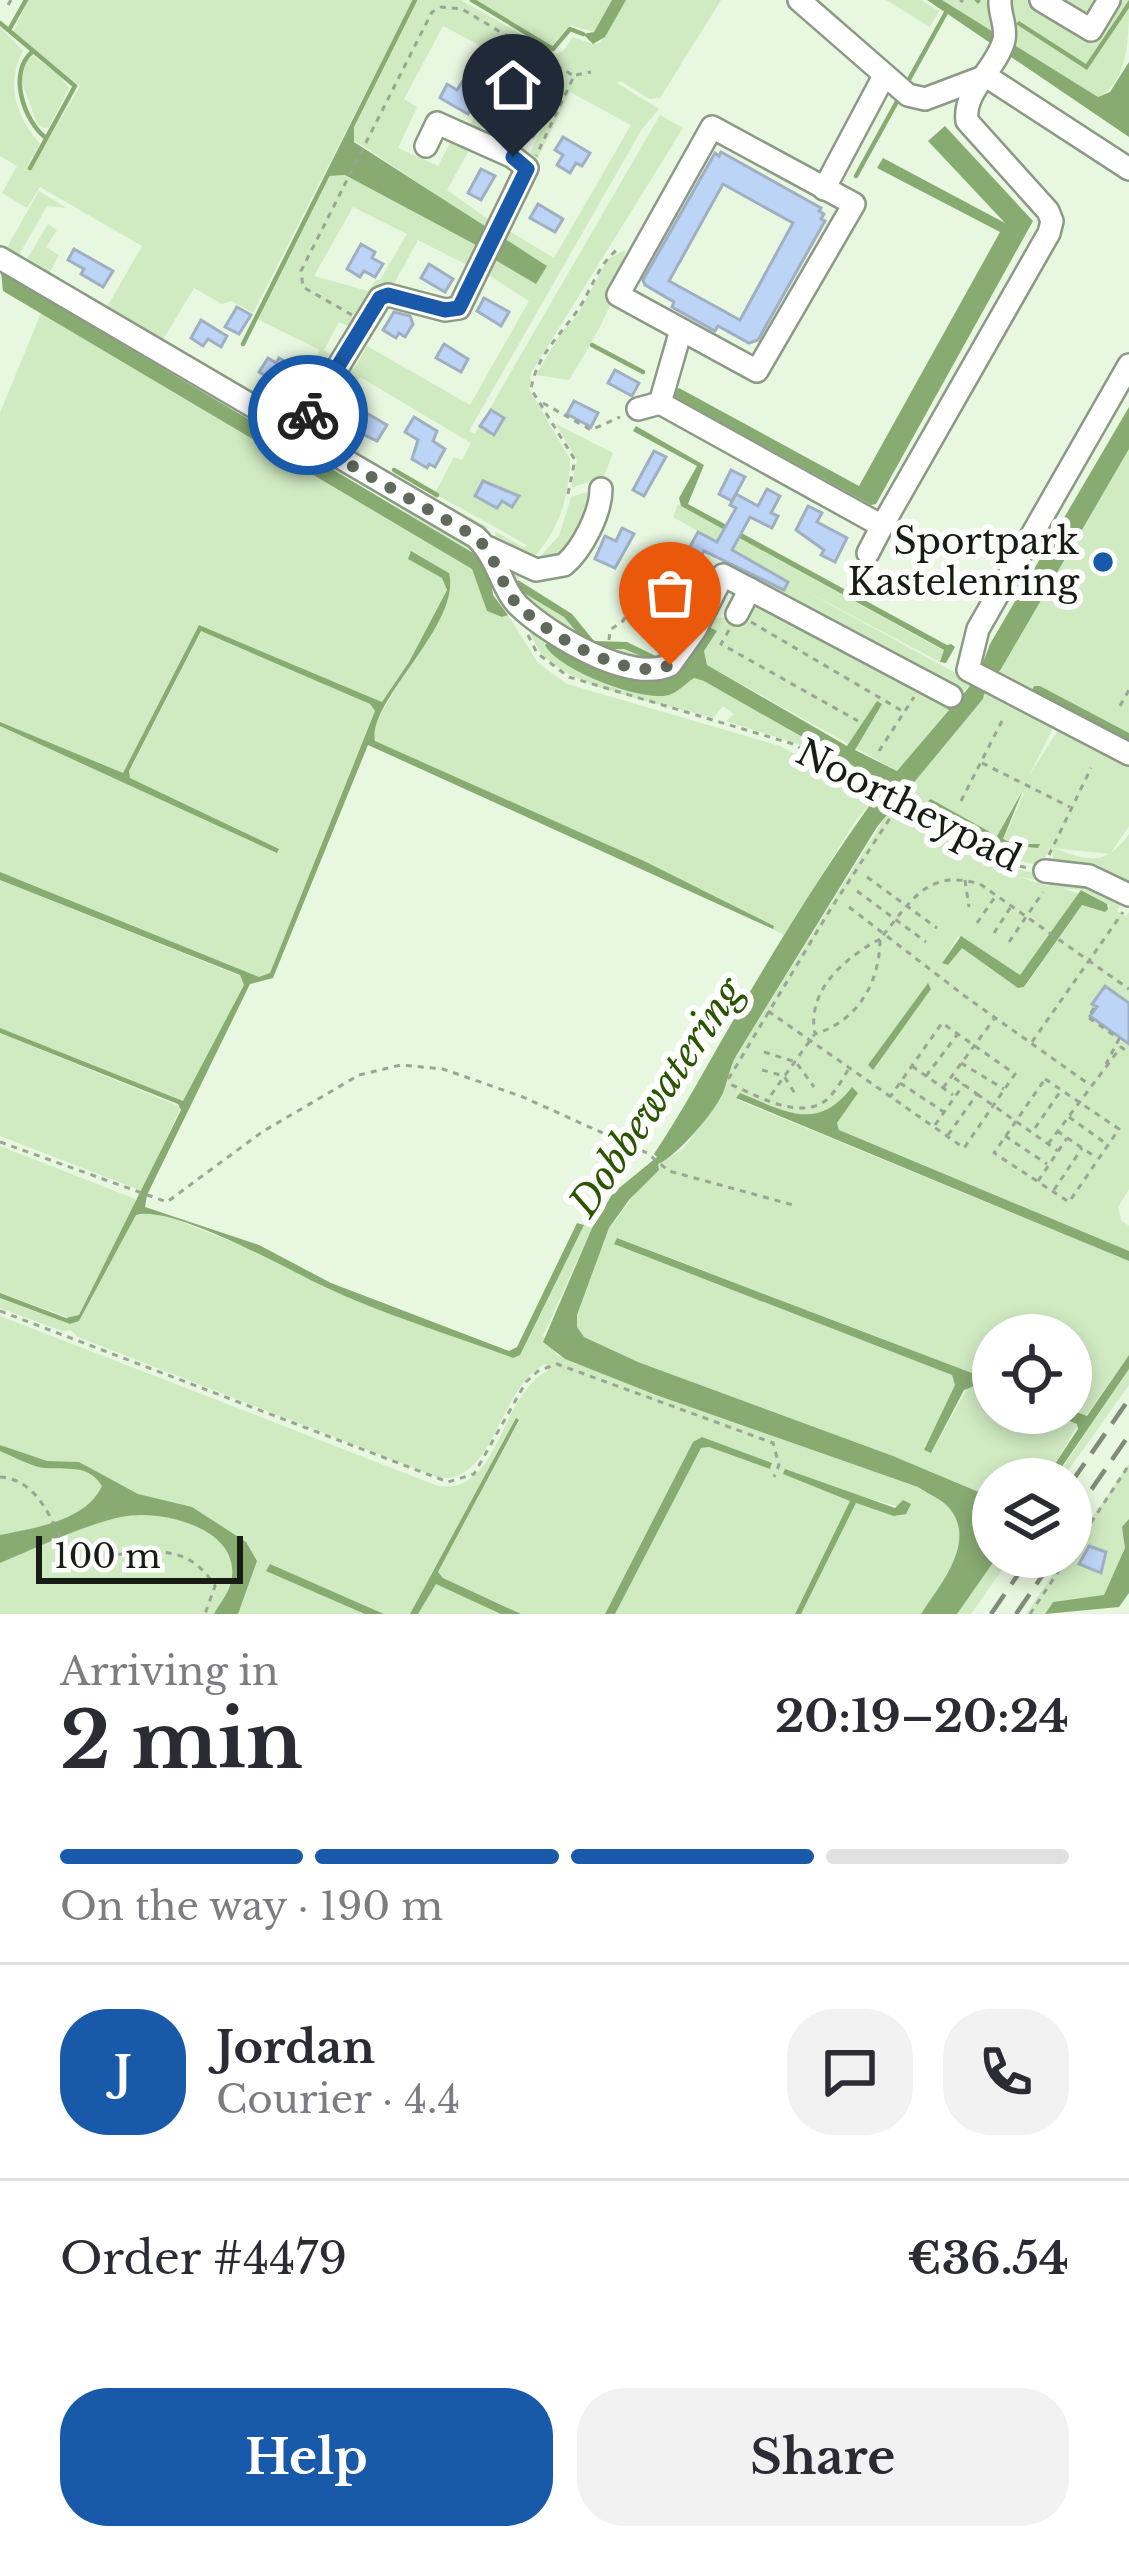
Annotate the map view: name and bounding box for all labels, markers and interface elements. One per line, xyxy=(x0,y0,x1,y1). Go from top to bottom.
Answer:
pin xyxy=(462,34,564,157)
icon: home xyxy=(480,52,546,118)
courier xyxy=(248,355,368,475)
icon: bike xyxy=(275,382,341,448)
place label: Sportpark Kastelenring xyxy=(847,519,1079,605)
pin xyxy=(619,542,721,665)
marker: Sportpark Kastelenring xyxy=(1090,549,1116,575)
icon: bag xyxy=(637,560,703,626)
street label: Noortheypad xyxy=(789,730,1029,881)
water label: Dobbewatering xyxy=(558,967,756,1227)
map controls xyxy=(972,1314,1092,1578)
button: locate xyxy=(972,1314,1092,1434)
button: layers xyxy=(972,1458,1092,1578)
scale bar xyxy=(36,1530,243,1583)
text: 100 m xyxy=(54,1536,161,1577)
text: Arriving in xyxy=(60,1647,279,1696)
text: 20:19–20:24 xyxy=(775,1688,1069,1744)
text: 2 min xyxy=(60,1692,303,1789)
text: On the way · 190 m xyxy=(60,1882,443,1931)
button: chat xyxy=(787,2009,913,2135)
button: phone xyxy=(943,2009,1069,2135)
text: Jordan xyxy=(216,2019,375,2075)
text: J xyxy=(114,2044,132,2100)
text: Courier · 4.4 xyxy=(216,2075,460,2124)
text: Order #4479 xyxy=(60,2230,347,2286)
text: €36.54 xyxy=(907,2230,1069,2286)
button: Help xyxy=(60,2388,553,2526)
button: Share xyxy=(577,2388,1069,2526)

